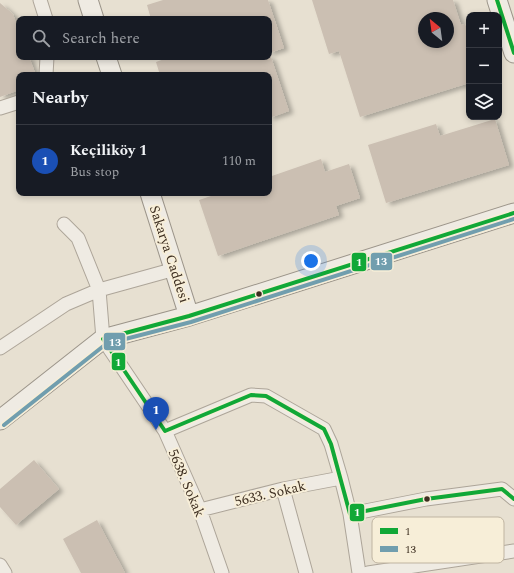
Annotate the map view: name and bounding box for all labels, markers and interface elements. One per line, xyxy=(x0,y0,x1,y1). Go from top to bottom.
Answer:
north arrow xyxy=(418,12,454,48)
map controls xyxy=(466,12,502,120)
button: + xyxy=(466,12,502,48)
search box xyxy=(16,16,272,60)
icon: search xyxy=(30,27,52,49)
text: Search here xyxy=(62,27,140,50)
button: − xyxy=(466,48,502,84)
button: layers xyxy=(466,84,502,120)
text: Nearby xyxy=(32,85,88,111)
text: Keçiliköy 1 xyxy=(70,139,147,162)
text: 1 xyxy=(41,151,49,171)
text: 110 m xyxy=(222,151,256,171)
text: Bus stop xyxy=(70,162,119,182)
street label: Sakarya Caddesi xyxy=(144,203,195,306)
your location xyxy=(301,251,321,271)
line badge: 1 xyxy=(351,252,367,272)
line badge: 13 xyxy=(370,252,393,271)
text: 13 xyxy=(375,253,387,270)
text: 1 xyxy=(356,254,362,271)
unlabelled marker xyxy=(254,289,264,299)
line badge: 13 xyxy=(103,332,126,351)
text: 13 xyxy=(109,334,121,351)
line badge: 1 xyxy=(111,352,126,371)
text: 1 xyxy=(115,354,121,371)
pin: 1 xyxy=(143,397,169,430)
street label: 5638. Sokak xyxy=(163,446,210,521)
street label: 5633. Sokak xyxy=(232,475,308,512)
unlabelled marker xyxy=(422,494,432,504)
line badge: 1 xyxy=(349,503,365,522)
text: 1 xyxy=(354,504,360,521)
legend xyxy=(372,517,504,563)
text: 1 xyxy=(405,523,411,540)
text: 13 xyxy=(405,541,416,558)

